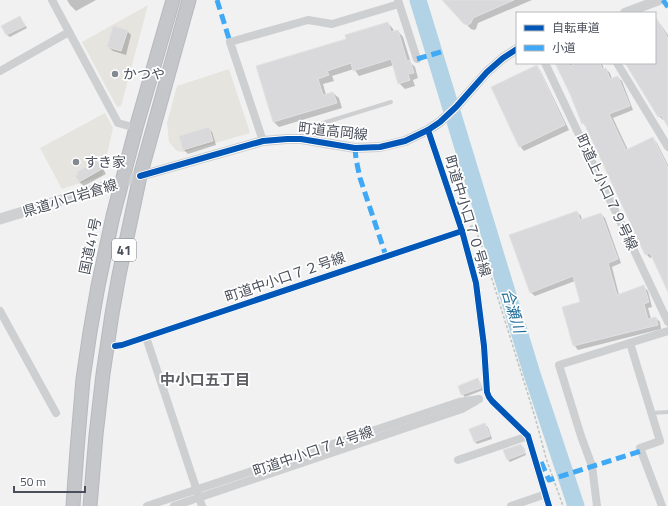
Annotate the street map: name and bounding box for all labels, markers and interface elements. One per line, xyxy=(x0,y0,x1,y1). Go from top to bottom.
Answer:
legend xyxy=(516,12,656,64)
text: 自転車道 xyxy=(552,18,600,37)
text: 小道 xyxy=(552,38,576,57)
place label: かつや xyxy=(123,63,165,84)
marker: かつや xyxy=(110,69,120,79)
street label: 町道高岡線 xyxy=(297,116,369,145)
street label: 町道上小口７９号線 xyxy=(571,130,644,253)
place label: すき家 xyxy=(84,151,126,172)
street label: 町道中小口７０号線 xyxy=(440,153,497,279)
marker: すき家 xyxy=(71,157,81,167)
street label: 県道小口岩倉線 xyxy=(20,173,120,222)
street label: 国道41号 xyxy=(73,215,106,276)
road number: 41 xyxy=(112,239,136,261)
street label: 町道中小口７２号線 xyxy=(222,246,348,307)
water label: 合瀬川 xyxy=(496,286,532,338)
district label: 中小口五丁目 xyxy=(160,368,250,391)
street label: 町道中小口７４号線 xyxy=(250,420,376,481)
scale bar xyxy=(14,468,85,494)
text: 50 m xyxy=(20,472,46,491)

